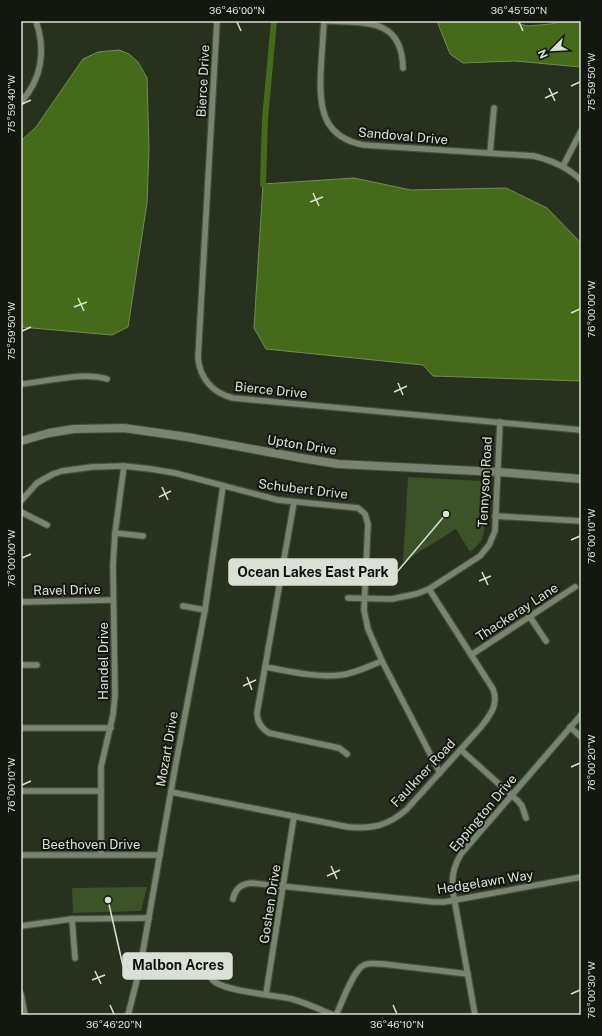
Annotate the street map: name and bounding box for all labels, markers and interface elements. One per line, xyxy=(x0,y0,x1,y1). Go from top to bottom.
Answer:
text: 36°46'00"N xyxy=(209,4,265,16)
text: 36°45'50"N xyxy=(491,4,547,16)
north arrow xyxy=(532,30,572,70)
street label: Bierce Drive xyxy=(194,44,212,118)
text: N xyxy=(536,48,550,60)
text: 75°59'50"W xyxy=(585,52,597,111)
text: 75°59'40"W xyxy=(5,74,17,133)
street label: Sandoval Drive xyxy=(357,125,449,147)
text: 76°00'00"W xyxy=(585,280,597,338)
text: 75°59'50"W xyxy=(5,301,17,360)
street label: Bierce Drive xyxy=(234,379,308,401)
street label: Upton Drive xyxy=(266,432,338,458)
street label: Tennyson Road xyxy=(475,436,495,528)
street label: Schubert Drive xyxy=(257,476,349,502)
text: 76°00'10"W xyxy=(585,508,597,564)
text: 76°00'00"W xyxy=(5,529,17,587)
callout: Ocean Lakes East Park xyxy=(229,559,397,585)
text: Ocean Lakes East Park xyxy=(237,564,389,580)
street label: Thackeray Lane xyxy=(473,580,561,644)
street label: Ravel Drive xyxy=(33,582,101,598)
street label: Handel Drive xyxy=(96,622,111,700)
street label: Mozart Drive xyxy=(153,710,181,788)
text: 76°00'20"W xyxy=(585,734,597,792)
street label: Faulkner Road xyxy=(388,736,458,810)
text: 76°00'10"W xyxy=(5,757,17,813)
street label: Eppington Drive xyxy=(446,771,520,855)
street label: Beethoven Drive xyxy=(42,837,140,852)
street label: Goshen Drive xyxy=(256,863,284,945)
street label: Hedgelawn Way xyxy=(436,867,534,897)
callout: Malbon Acres xyxy=(123,953,232,979)
text: Malbon Acres xyxy=(132,957,224,973)
text: 76°00'30"W xyxy=(585,961,597,1019)
text: 36°46'20"N xyxy=(86,1018,142,1030)
text: 36°46'10"N xyxy=(370,1018,424,1030)

